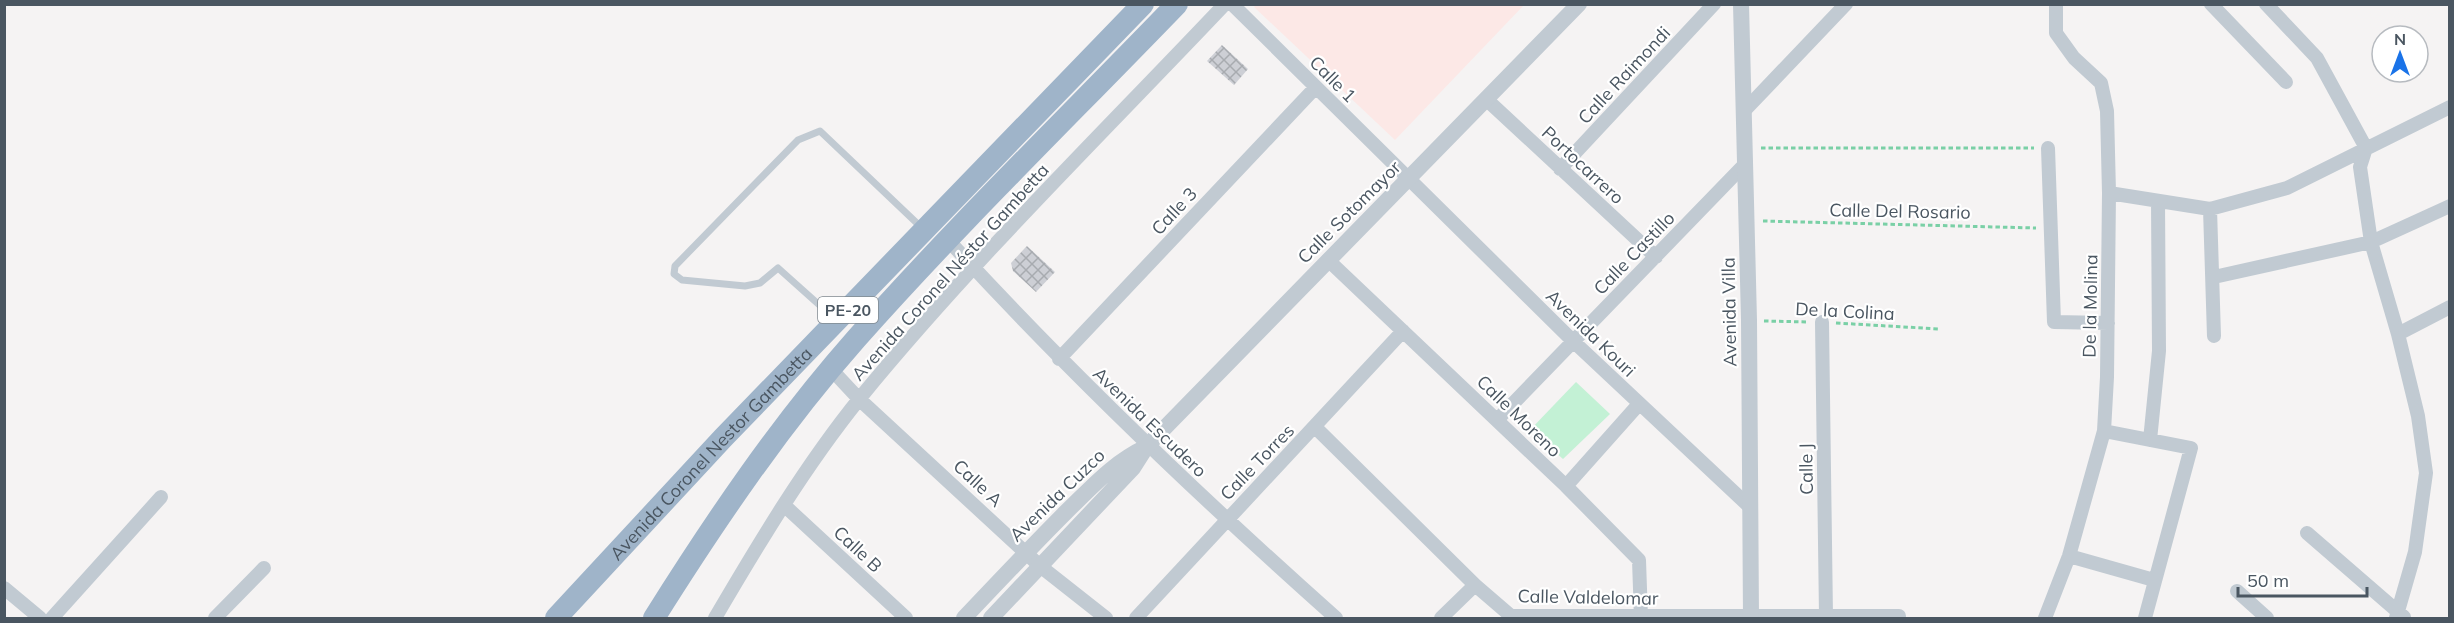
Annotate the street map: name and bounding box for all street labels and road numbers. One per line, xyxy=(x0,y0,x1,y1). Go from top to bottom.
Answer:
street label: Calle Raimondi xyxy=(1573,21,1675,129)
street label: Calle 1 xyxy=(1305,51,1361,107)
street label: Portocarrero xyxy=(1537,121,1629,209)
street label: Calle Sotomayor xyxy=(1293,155,1406,268)
street label: Avenida Coronel Néstor Gambetta xyxy=(846,159,1054,385)
street label: Calle 3 xyxy=(1146,182,1202,240)
street label: Calle Del Rosario xyxy=(1829,198,1971,224)
street label: Calle Castillo xyxy=(1589,207,1679,299)
street label: De la Molina xyxy=(2078,254,2102,358)
street label: Avenida Villa xyxy=(1717,257,1741,367)
street label: Avenida Kouri xyxy=(1541,285,1641,381)
road number: PE-20 xyxy=(818,297,878,323)
street label: De la Colina xyxy=(1795,297,1895,325)
street label: Avenida Coronel Nestor Gambetta xyxy=(604,342,817,564)
street label: Avenida Escudero xyxy=(1088,362,1212,482)
street label: Calle Moreno xyxy=(1472,370,1566,462)
street label: Calle Torres xyxy=(1215,419,1299,505)
street label: Calle J xyxy=(1794,443,1818,495)
street label: Avenida Cuzco xyxy=(1004,444,1110,546)
street label: Calle A xyxy=(949,454,1007,512)
street label: Calle B xyxy=(829,521,887,577)
street label: Calle Valdelomar xyxy=(1517,584,1659,610)

